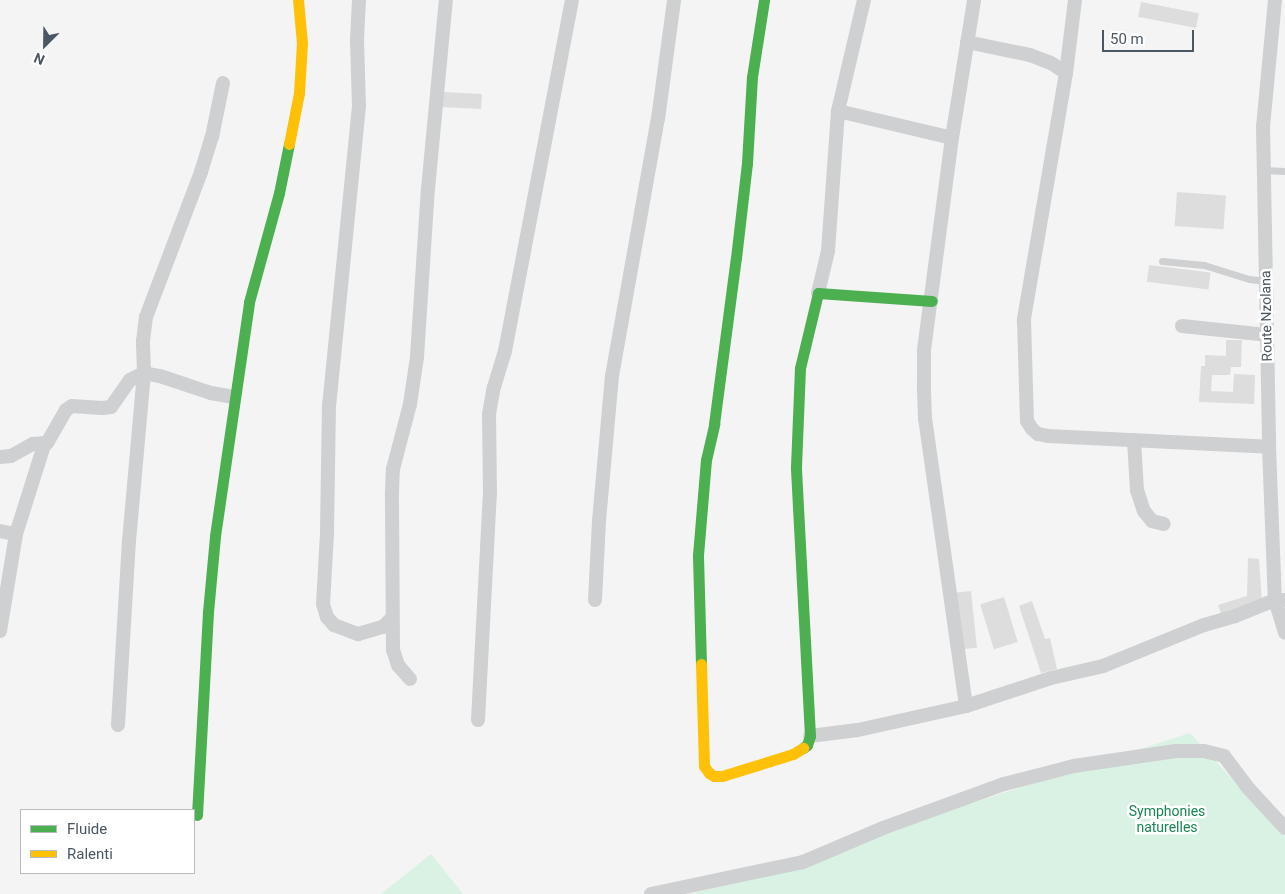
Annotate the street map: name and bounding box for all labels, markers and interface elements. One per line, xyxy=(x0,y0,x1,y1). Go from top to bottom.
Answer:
north arrow xyxy=(20,20,70,70)
scale bar xyxy=(1105,20,1198,52)
text: 50 m xyxy=(1110,30,1144,48)
text: N xyxy=(31,50,47,68)
street label: Route Nzolana xyxy=(1257,270,1275,362)
park label: Symphonies naturelles xyxy=(1129,803,1205,836)
legend xyxy=(20,809,195,874)
text: Fluide xyxy=(67,820,107,838)
text: Ralenti xyxy=(67,845,113,863)

